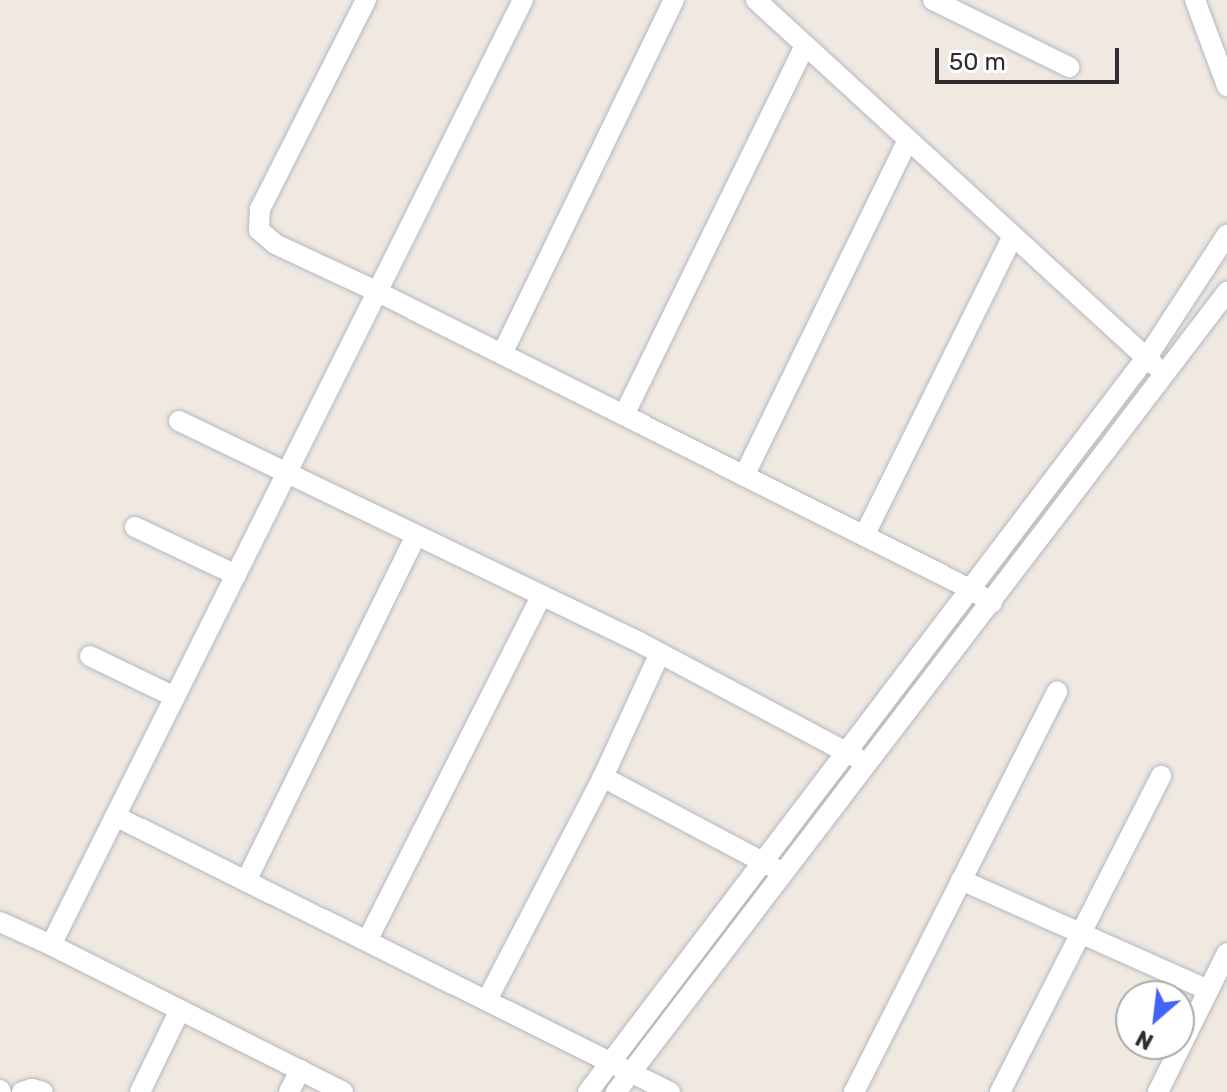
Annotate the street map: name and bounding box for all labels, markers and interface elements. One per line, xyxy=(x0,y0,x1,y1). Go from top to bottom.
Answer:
scale bar xyxy=(939,32,1123,82)
text: 50 m xyxy=(949,48,1006,76)
north arrow xyxy=(1115,980,1195,1060)
text: N xyxy=(1131,1024,1158,1056)

